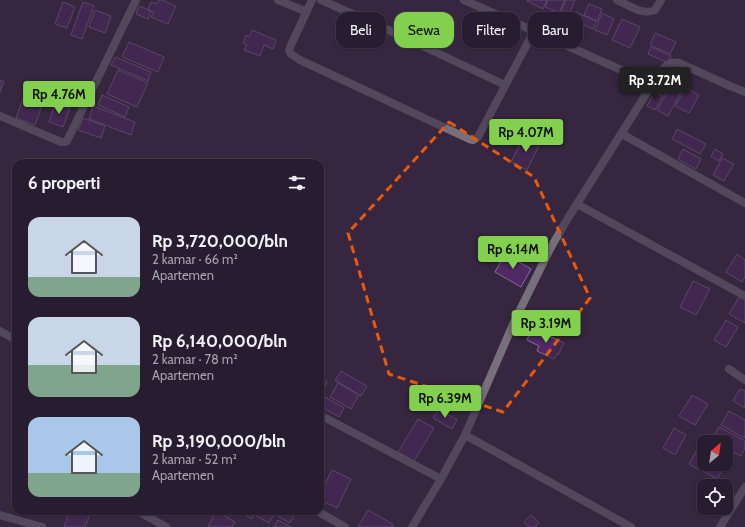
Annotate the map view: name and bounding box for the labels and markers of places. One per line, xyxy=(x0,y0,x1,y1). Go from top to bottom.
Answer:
pin: Rp 3.72M xyxy=(614,67,696,101)
pin: Rp 4.76M xyxy=(18,81,100,115)
pin: Rp 4.07M xyxy=(485,119,567,153)
pin: Rp 6.14M xyxy=(472,236,554,270)
pin: Rp 3.19M xyxy=(505,310,587,344)
pin: Rp 6.39M xyxy=(404,385,486,419)

